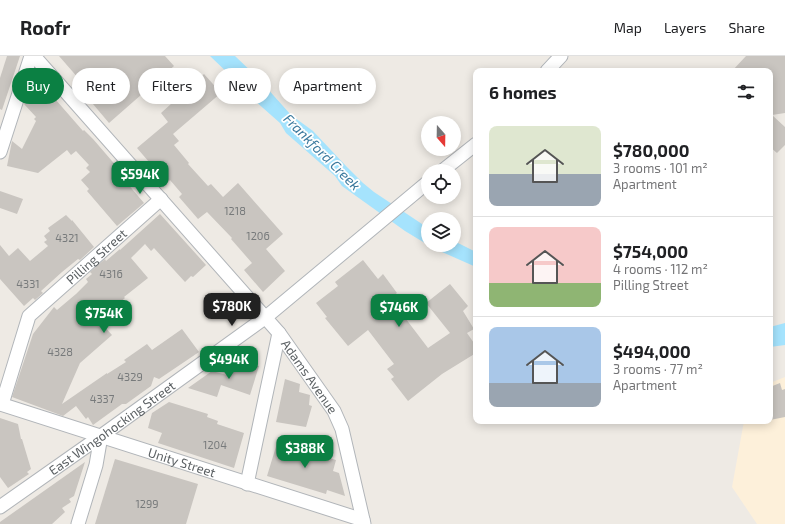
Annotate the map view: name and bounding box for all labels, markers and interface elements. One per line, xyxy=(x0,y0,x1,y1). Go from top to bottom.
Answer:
text: Roofr xyxy=(20,16,70,39)
text: Map xyxy=(614,19,642,36)
text: Layers xyxy=(664,19,706,36)
text: Share xyxy=(728,19,765,36)
chip: Buy xyxy=(12,68,64,104)
chip: Rent xyxy=(72,68,130,104)
chip: Filters xyxy=(138,68,206,104)
chip: New xyxy=(214,68,271,104)
chip: Apartment xyxy=(279,68,376,104)
icon: filters xyxy=(735,81,757,103)
text: 6 homes xyxy=(489,82,557,102)
water label: Frankford Creek xyxy=(280,110,364,194)
north arrow xyxy=(421,116,461,156)
map controls xyxy=(421,116,461,252)
text: $780,000 xyxy=(613,140,689,160)
icon: home xyxy=(521,142,569,190)
text: 3 rooms · 101 m² xyxy=(613,160,708,176)
pin: $594K xyxy=(112,161,168,195)
button: locate xyxy=(421,164,461,204)
text: $594K xyxy=(121,166,159,182)
text: Apartment xyxy=(613,176,677,192)
house number: 1218 xyxy=(224,204,246,217)
button: layers xyxy=(421,212,461,252)
street label: Pilling Street xyxy=(63,225,130,287)
house number: 1206 xyxy=(246,229,270,242)
house number: 4321 xyxy=(55,231,79,244)
text: $754,000 xyxy=(613,241,688,261)
icon: home xyxy=(521,243,569,291)
text: 4 rooms · 112 m² xyxy=(613,261,708,277)
house number: 4316 xyxy=(99,267,123,280)
house number: 4331 xyxy=(16,277,40,290)
text: Pilling Street xyxy=(613,277,689,293)
pin: $780K xyxy=(204,293,260,327)
pin: $746K xyxy=(371,294,427,328)
text: $780K xyxy=(213,298,251,314)
text: $746K xyxy=(380,299,418,315)
pin: $754K xyxy=(76,300,132,334)
text: $754K xyxy=(85,305,123,321)
street label: Adams Avenue xyxy=(278,336,341,417)
text: $494,000 xyxy=(613,341,691,361)
icon: home xyxy=(521,343,569,391)
house number: 4328 xyxy=(47,345,73,358)
pin: $494K xyxy=(201,346,257,380)
text: $494K xyxy=(209,351,249,367)
text: 3 rooms · 77 m² xyxy=(613,361,703,377)
house number: 4329 xyxy=(117,370,143,383)
street label: East Wingohocking Street xyxy=(46,377,178,478)
text: Apartment xyxy=(613,377,677,393)
house number: 4337 xyxy=(90,392,115,405)
pin: $388K xyxy=(277,435,333,469)
house number: 1204 xyxy=(203,438,227,451)
text: $388K xyxy=(285,440,325,456)
street label: Unity Street xyxy=(146,444,218,480)
house number: 1299 xyxy=(135,497,159,510)

